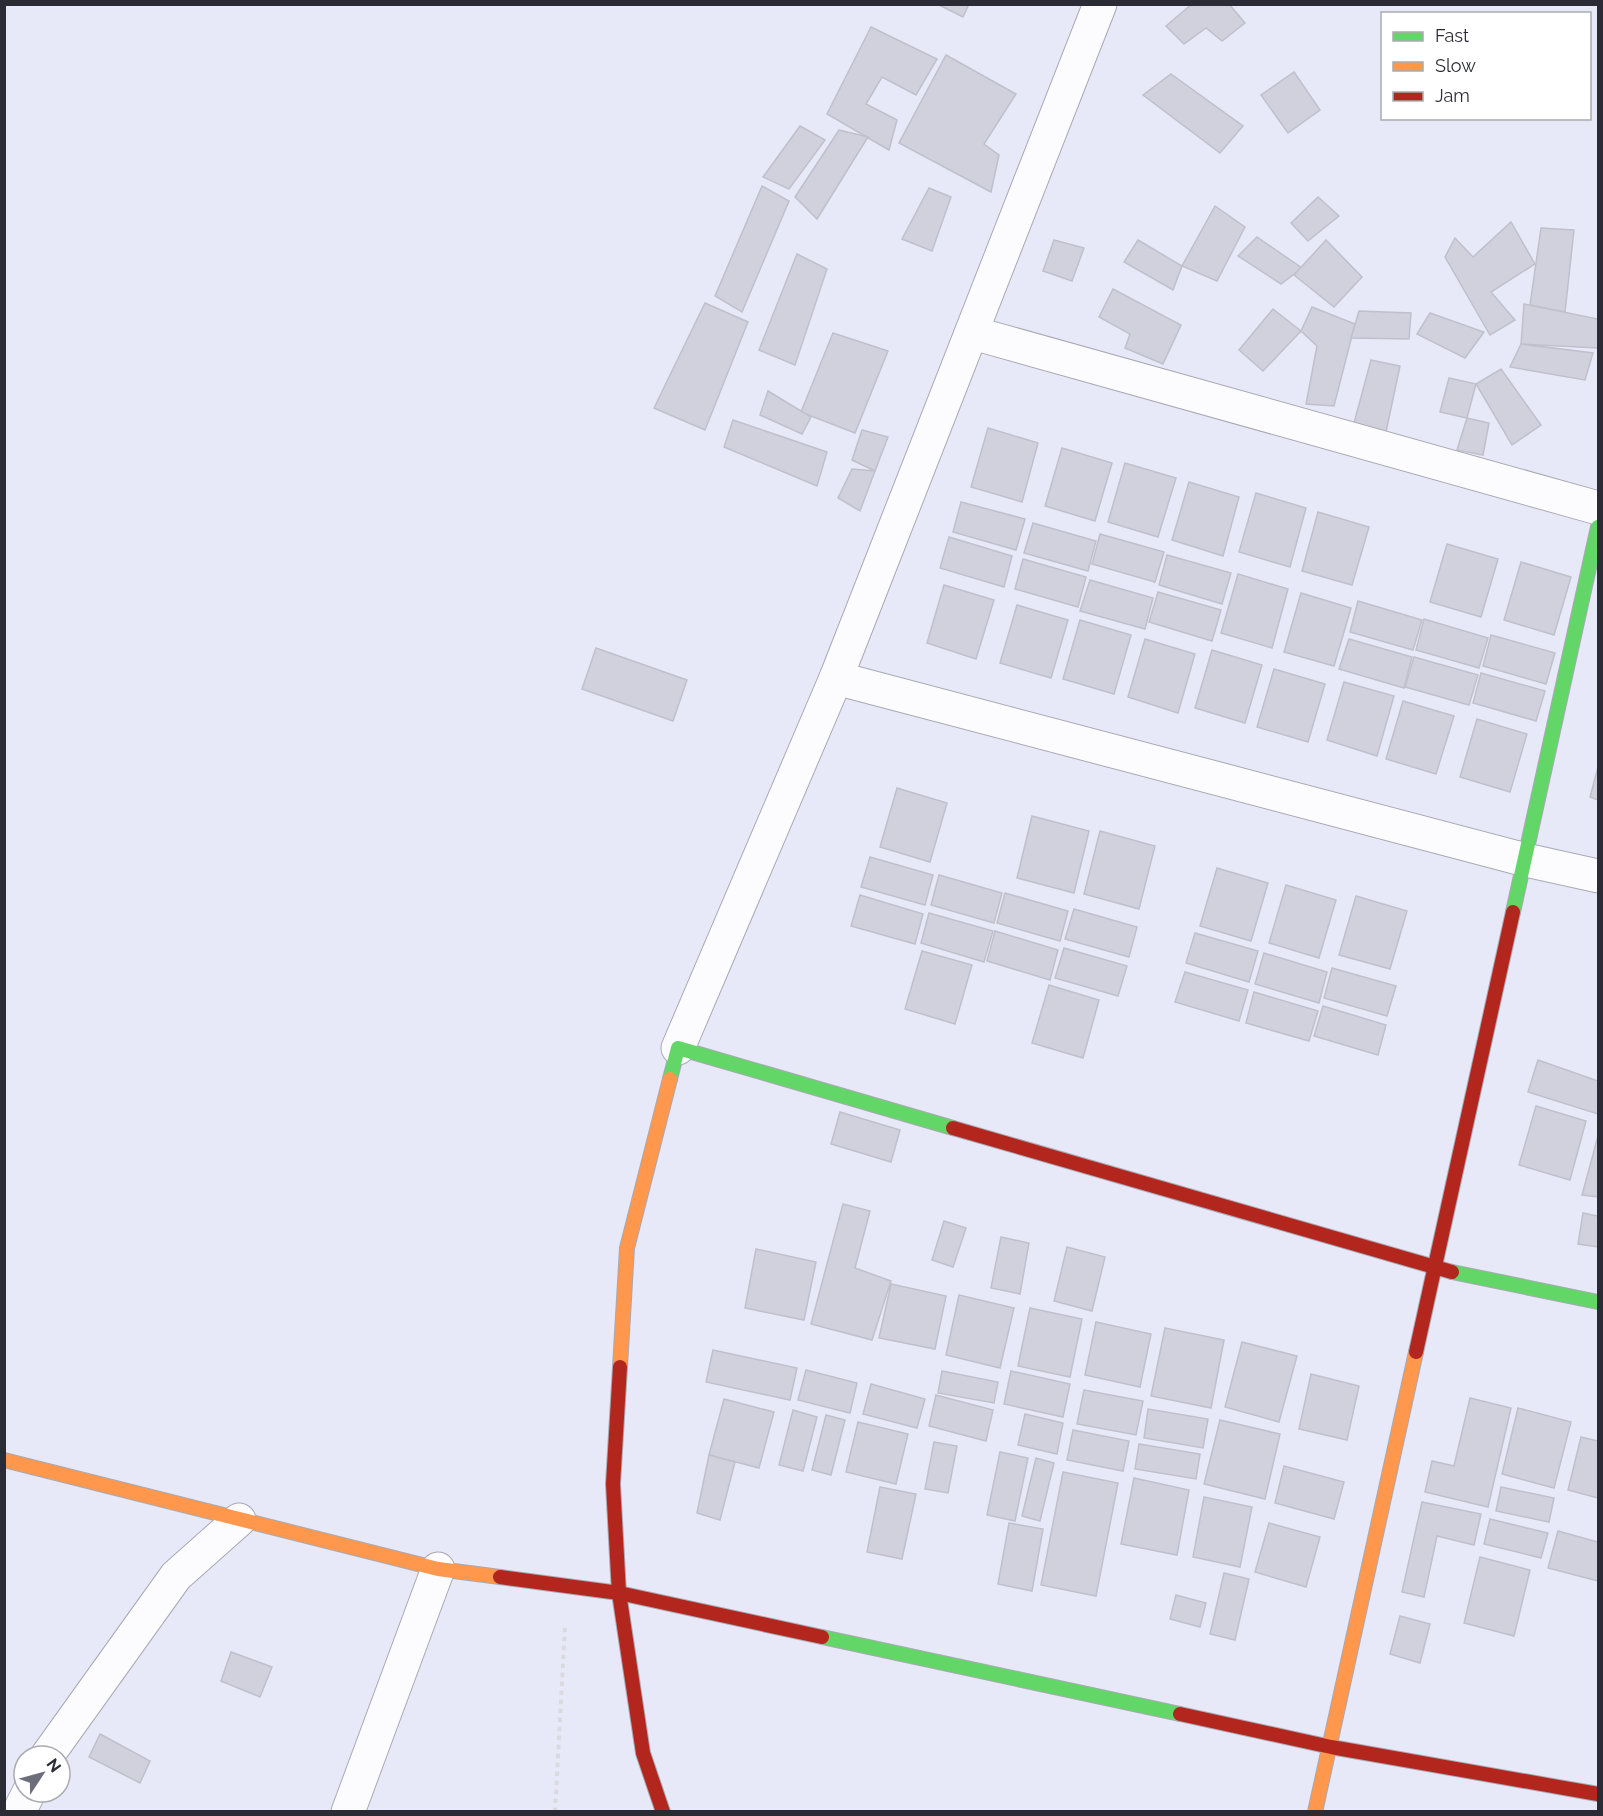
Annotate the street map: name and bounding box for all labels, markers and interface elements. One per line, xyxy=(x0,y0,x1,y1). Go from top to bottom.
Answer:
legend xyxy=(1381,12,1591,120)
text: Fast xyxy=(1435,25,1469,46)
text: Slow xyxy=(1435,55,1476,76)
text: Jam xyxy=(1435,85,1470,106)
north arrow xyxy=(12,1744,72,1804)
text: N xyxy=(42,1755,65,1776)

